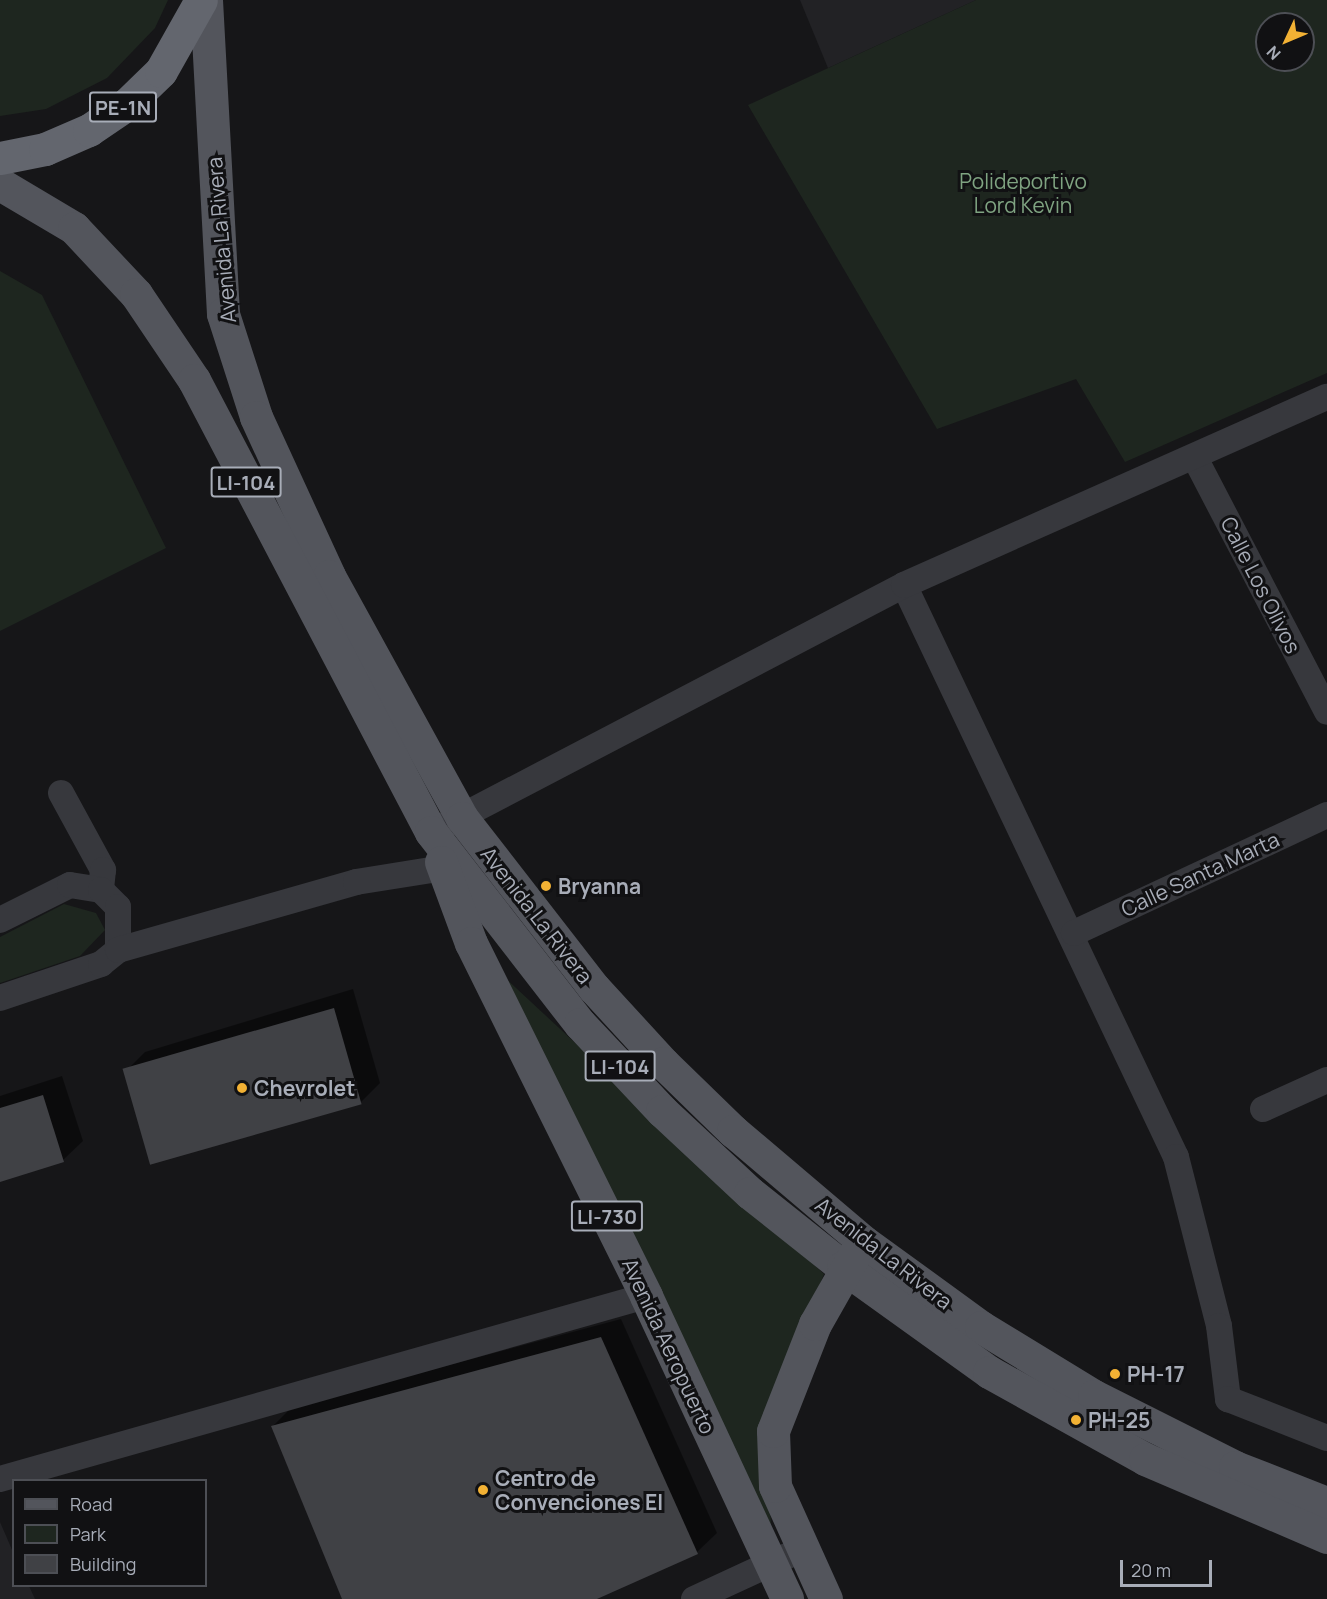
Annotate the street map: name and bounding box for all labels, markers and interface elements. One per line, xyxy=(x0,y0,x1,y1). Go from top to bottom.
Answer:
north arrow xyxy=(1255,12,1315,72)
text: N xyxy=(1262,41,1285,65)
road number: PE-1N xyxy=(88,90,158,124)
street label: Avenida La Rivera xyxy=(201,156,241,324)
park label: Polideportivo Lord Kevin xyxy=(959,168,1087,218)
road number: LI-104 xyxy=(210,465,282,499)
street label: Calle Los Olivos xyxy=(1216,513,1306,657)
street label: Calle Santa Marta xyxy=(1117,826,1283,922)
street label: Avenida La Rivera xyxy=(476,842,598,988)
place label: Bryanna xyxy=(558,873,641,899)
marker: Bryanna xyxy=(539,879,553,893)
road number: LI-104 xyxy=(584,1049,656,1083)
place label: Chevrolet xyxy=(254,1075,355,1101)
marker: Chevrolet xyxy=(235,1081,249,1095)
street label: Avenida La Rivera xyxy=(811,1192,957,1314)
road number: LI-730 xyxy=(570,1199,644,1233)
street label: Avenida Aeropuerto xyxy=(617,1254,721,1438)
place label: PH-17 xyxy=(1127,1361,1185,1387)
marker: PH-17 xyxy=(1108,1367,1122,1381)
place label: PH-25 xyxy=(1088,1407,1150,1433)
marker: PH-25 xyxy=(1069,1413,1083,1427)
place label: Centro de Convenciones El xyxy=(495,1465,663,1515)
legend xyxy=(12,1479,207,1587)
marker: Centro de Convenciones El xyxy=(476,1483,490,1497)
text: Road xyxy=(70,1492,113,1516)
text: Park xyxy=(70,1522,106,1546)
scale bar xyxy=(1123,1548,1214,1586)
text: Building xyxy=(70,1552,136,1576)
text: 20 m xyxy=(1131,1558,1171,1582)

